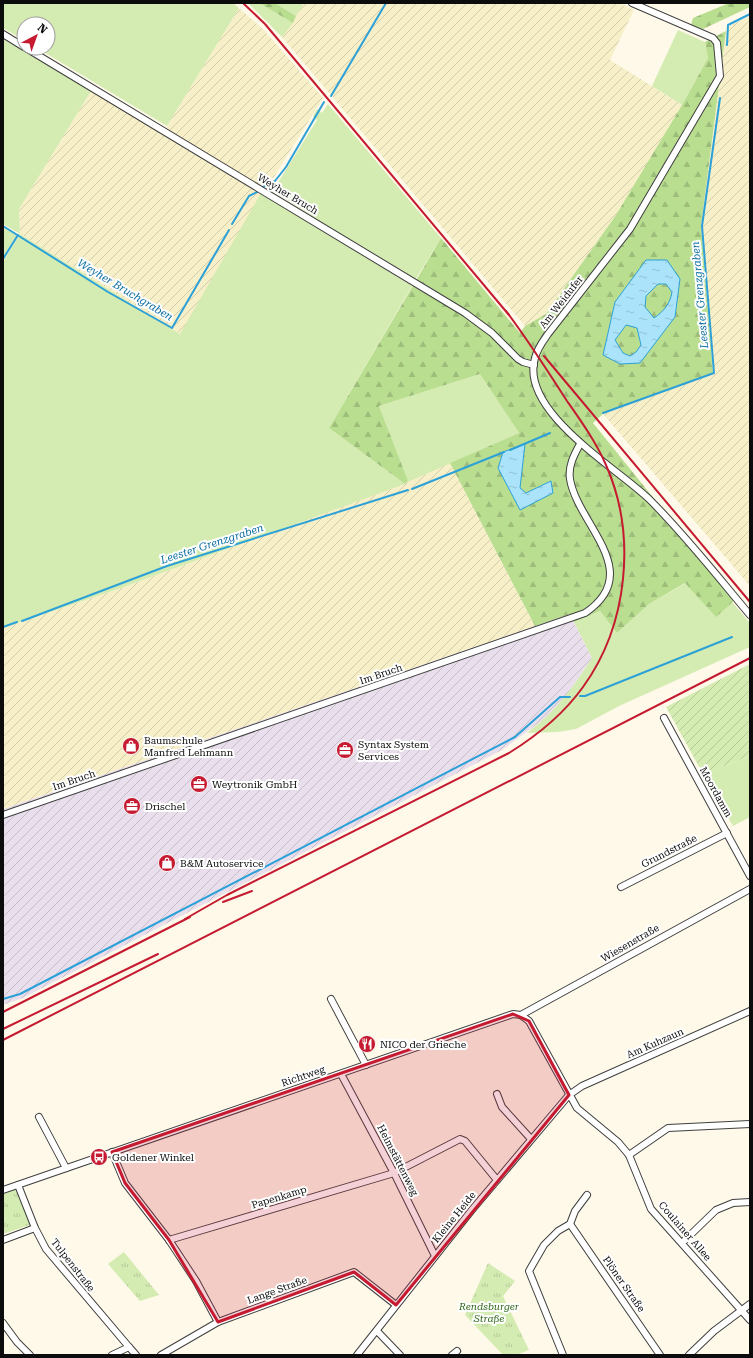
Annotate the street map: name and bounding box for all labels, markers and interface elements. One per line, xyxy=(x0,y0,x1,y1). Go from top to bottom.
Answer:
north arrow xyxy=(16,16,56,56)
text: N xyxy=(35,21,50,37)
street label: Weyher Bruch xyxy=(256,172,321,217)
water label: Leester Grenzgraben xyxy=(689,241,711,350)
water label: Weyher Bruchgraben xyxy=(75,256,175,324)
street label: Am Weidufer xyxy=(537,274,585,330)
water label: Leester Grenzgraben xyxy=(158,521,265,567)
street label: Im Bruch xyxy=(358,661,404,686)
place label: Baumschule Manfred Lehmann xyxy=(144,735,234,758)
shop icon: Baumschule Manfred Lehmann xyxy=(121,736,141,756)
place label: Syntax System Services xyxy=(358,739,429,762)
office icon: Syntax System Services xyxy=(335,740,355,760)
street label: Moordamm xyxy=(698,765,734,819)
street label: Im Bruch xyxy=(51,767,97,792)
office icon: Weytronik GmbH xyxy=(189,774,209,794)
place label: Weytronik GmbH xyxy=(212,779,297,790)
office icon: Drischel xyxy=(122,796,142,816)
place label: Drischel xyxy=(145,801,185,812)
street label: Grundstraße xyxy=(639,832,699,870)
shop icon: B&M Autoservice xyxy=(157,853,177,873)
place label: B&M Autoservice xyxy=(180,858,264,869)
street label: Wiesenstraße xyxy=(599,922,661,964)
street label: Am Kuhzaun xyxy=(625,1025,686,1060)
restaurant icon: NICO der Grieche xyxy=(357,1034,377,1054)
place label: NICO der Grieche xyxy=(380,1039,467,1050)
street label: Richtweg xyxy=(280,1063,326,1089)
street label: Heimstättenweg xyxy=(375,1123,421,1198)
bus stop icon: Goldener Winkel xyxy=(89,1147,109,1167)
place label: Goldener Winkel xyxy=(112,1152,194,1163)
street label: Papenkamp xyxy=(250,1183,308,1211)
street label: Kleine Heide xyxy=(430,1189,478,1245)
street label: Coulainer Allee xyxy=(656,1199,714,1263)
street label: Tulpenstraße xyxy=(49,1236,97,1294)
street label: Plöner Straße xyxy=(601,1254,648,1314)
street label: Lange Straße xyxy=(246,1274,309,1306)
park label: Rendsburger Straße xyxy=(458,1301,520,1324)

